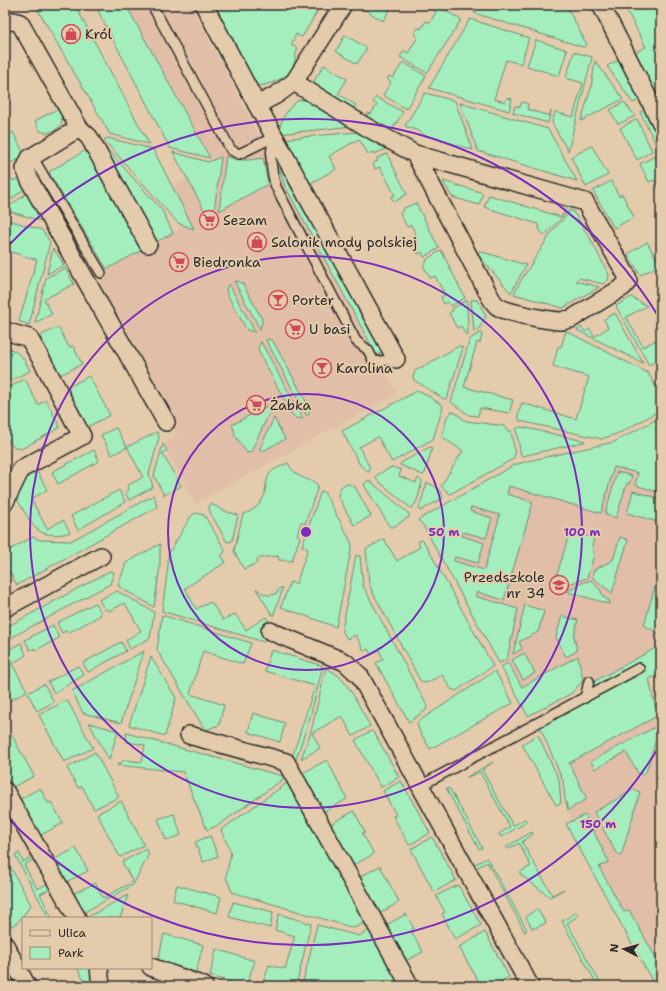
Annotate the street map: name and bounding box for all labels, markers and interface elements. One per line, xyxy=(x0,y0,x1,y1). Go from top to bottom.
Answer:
shop icon: Król xyxy=(60,23,82,45)
place label: Król xyxy=(85,25,113,43)
supermarket icon: Sezam xyxy=(198,209,220,231)
place label: Sezam xyxy=(223,211,267,229)
shop icon: Salonik mody polskiej xyxy=(246,231,268,253)
place label: Salonik mody polskiej xyxy=(271,233,417,251)
supermarket icon: Biedronka xyxy=(168,251,190,273)
place label: Biedronka xyxy=(193,253,261,271)
bar icon: Porter xyxy=(267,289,289,311)
place label: Porter xyxy=(292,291,335,309)
supermarket icon: U basi xyxy=(284,318,306,340)
place label: U basi xyxy=(309,320,351,338)
bar icon: Karolina xyxy=(311,357,333,379)
place label: Karolina xyxy=(336,359,393,377)
supermarket icon: Żabka xyxy=(245,394,267,416)
place label: Żabka xyxy=(270,396,312,414)
text: 50 m xyxy=(429,524,460,540)
text: 100 m xyxy=(564,524,601,540)
centre of rings xyxy=(299,525,313,539)
place label: Przedszkole nr 34 xyxy=(464,568,545,602)
school or university icon: Przedszkole nr 34 xyxy=(548,574,570,596)
text: 150 m xyxy=(580,816,616,832)
legend xyxy=(22,917,152,969)
text: Ulica xyxy=(58,925,87,941)
north arrow xyxy=(604,929,644,969)
text: N xyxy=(607,943,622,953)
text: Park xyxy=(58,945,84,961)

